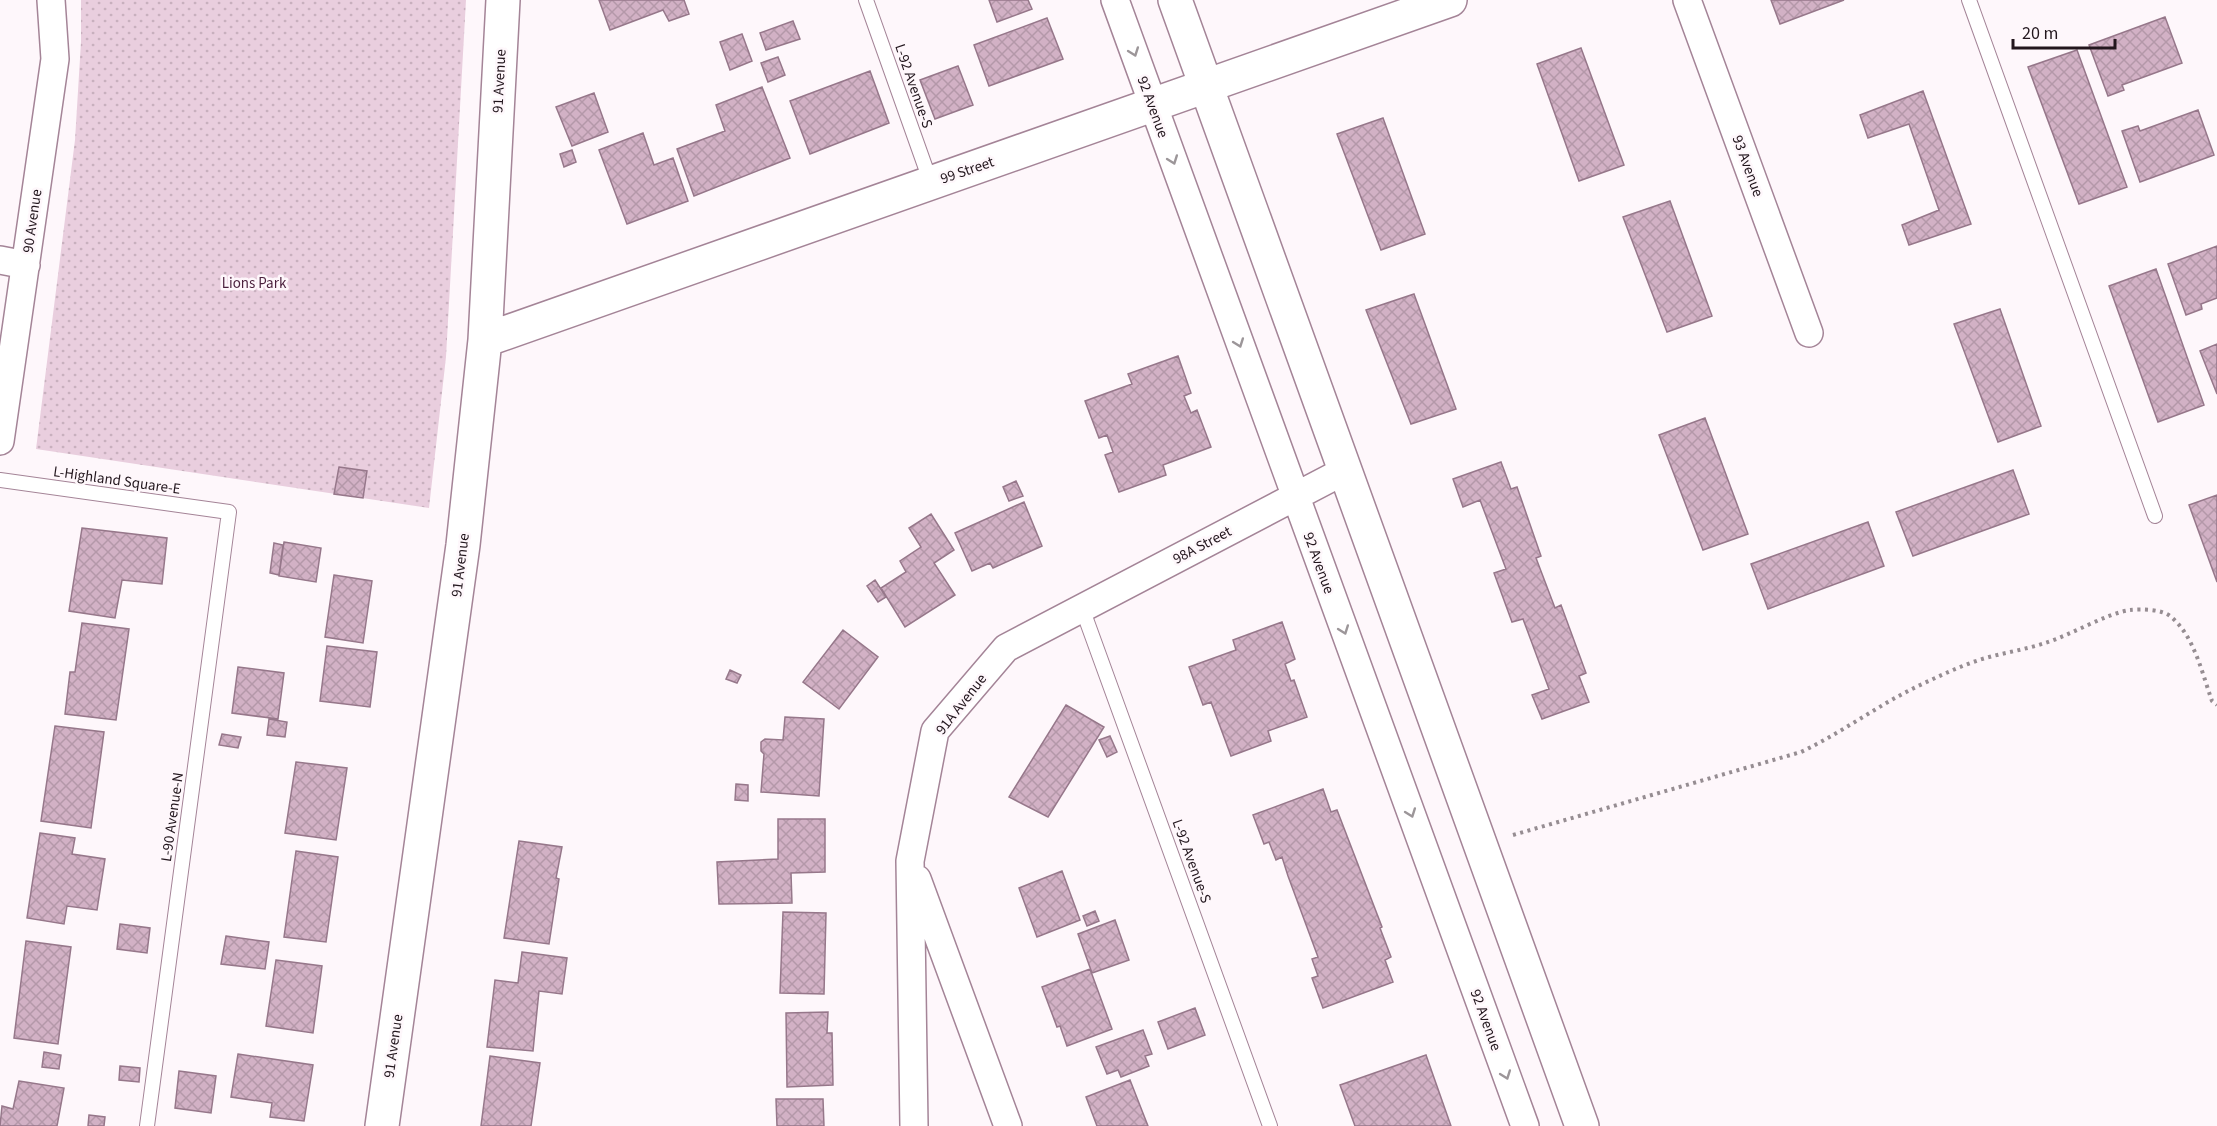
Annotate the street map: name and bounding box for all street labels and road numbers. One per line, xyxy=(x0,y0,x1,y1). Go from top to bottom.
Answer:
street label: L-92 Avenue-S xyxy=(889,41,938,131)
street label: 91 Avenue xyxy=(487,48,512,114)
street label: 92 Avenue xyxy=(1132,73,1173,141)
street label: 93 Avenue xyxy=(1727,132,1768,200)
street label: 99 Street xyxy=(938,152,997,189)
street label: 90 Avenue xyxy=(18,188,47,254)
street label: L-Highland Square-E xyxy=(52,461,182,500)
street label: 98A Street xyxy=(1169,521,1235,570)
street label: 92 Avenue xyxy=(1298,529,1339,597)
street label: 91 Avenue xyxy=(446,532,475,598)
street label: 91A Avenue xyxy=(931,669,992,739)
street label: L-90 Avenue-N xyxy=(156,771,189,863)
street label: L-92 Avenue-S xyxy=(1167,816,1216,906)
street label: 92 Avenue xyxy=(1465,986,1506,1054)
street label: 91 Avenue xyxy=(379,1013,408,1079)

